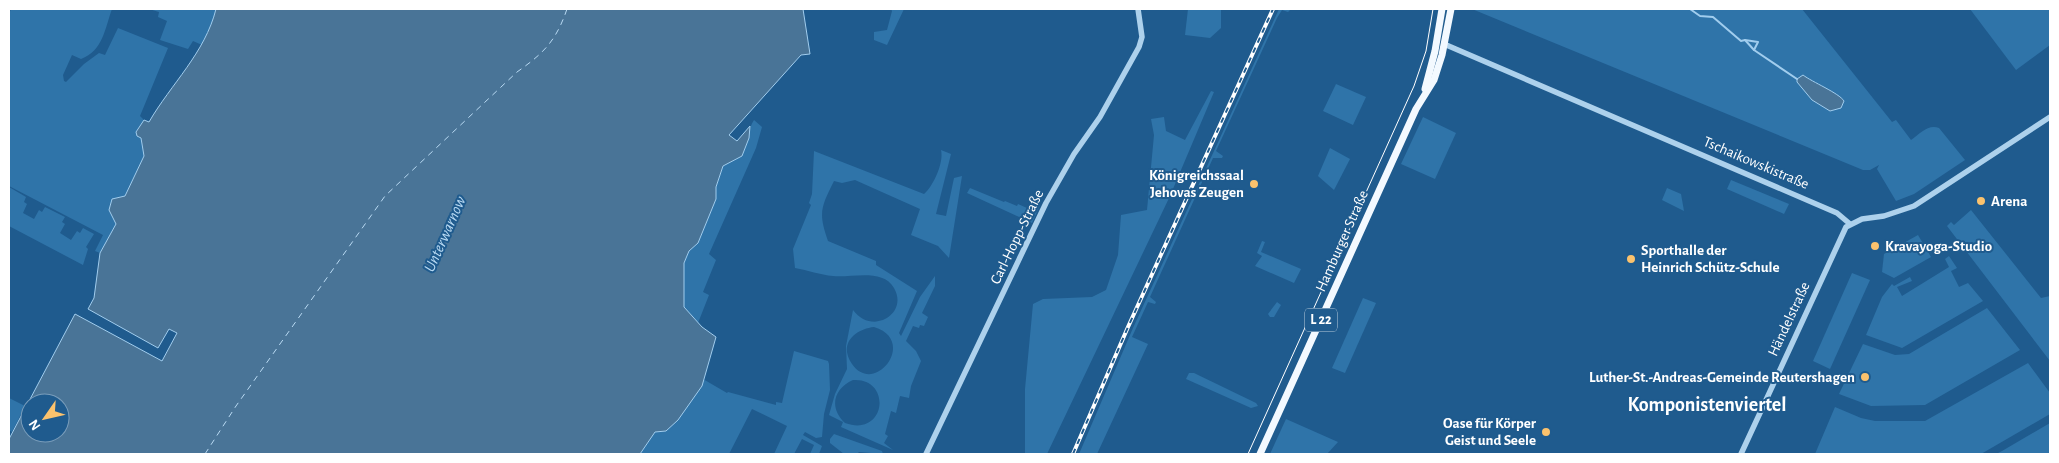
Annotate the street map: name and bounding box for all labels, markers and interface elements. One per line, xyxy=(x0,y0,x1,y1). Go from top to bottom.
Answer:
street label: Tschaikowskistraße xyxy=(1701,134,1811,192)
place label: Königreichssaal Jehovas Zeugen xyxy=(1149,168,1244,200)
marker: Königreichssaal Jehovas Zeugen xyxy=(1248,178,1260,190)
street label: Carl-Hopp-Straße xyxy=(988,187,1046,287)
street label: Hamburger Straße xyxy=(1313,188,1371,294)
water label: Unterwarnow xyxy=(421,194,469,274)
place label: Arena xyxy=(1991,194,2027,209)
marker: Arena xyxy=(1975,195,1987,207)
place label: Kravayoga-Studio xyxy=(1885,239,1992,254)
marker: Kravayoga-Studio xyxy=(1869,240,1881,252)
place label: Sporthalle der Heinrich Schütz-Schule xyxy=(1641,243,1780,275)
marker: Sporthalle der Heinrich Schütz-Schule xyxy=(1625,253,1637,265)
street label: Händelstraße xyxy=(1765,279,1813,358)
road number: L 22 xyxy=(1305,308,1337,332)
place label: Luther-St.-Andreas-Gemeinde Reutershagen xyxy=(1589,370,1855,385)
marker: Luther-St.-Andreas-Gemeinde Reutershagen xyxy=(1859,371,1871,383)
north arrow xyxy=(20,393,70,443)
district label: Komponistenviertel xyxy=(1628,395,1786,415)
place label: Oase für Körper Geist und Seele xyxy=(1443,416,1537,448)
text: N xyxy=(27,417,44,433)
marker: Oase für Körper Geist und Seele xyxy=(1540,426,1552,438)

